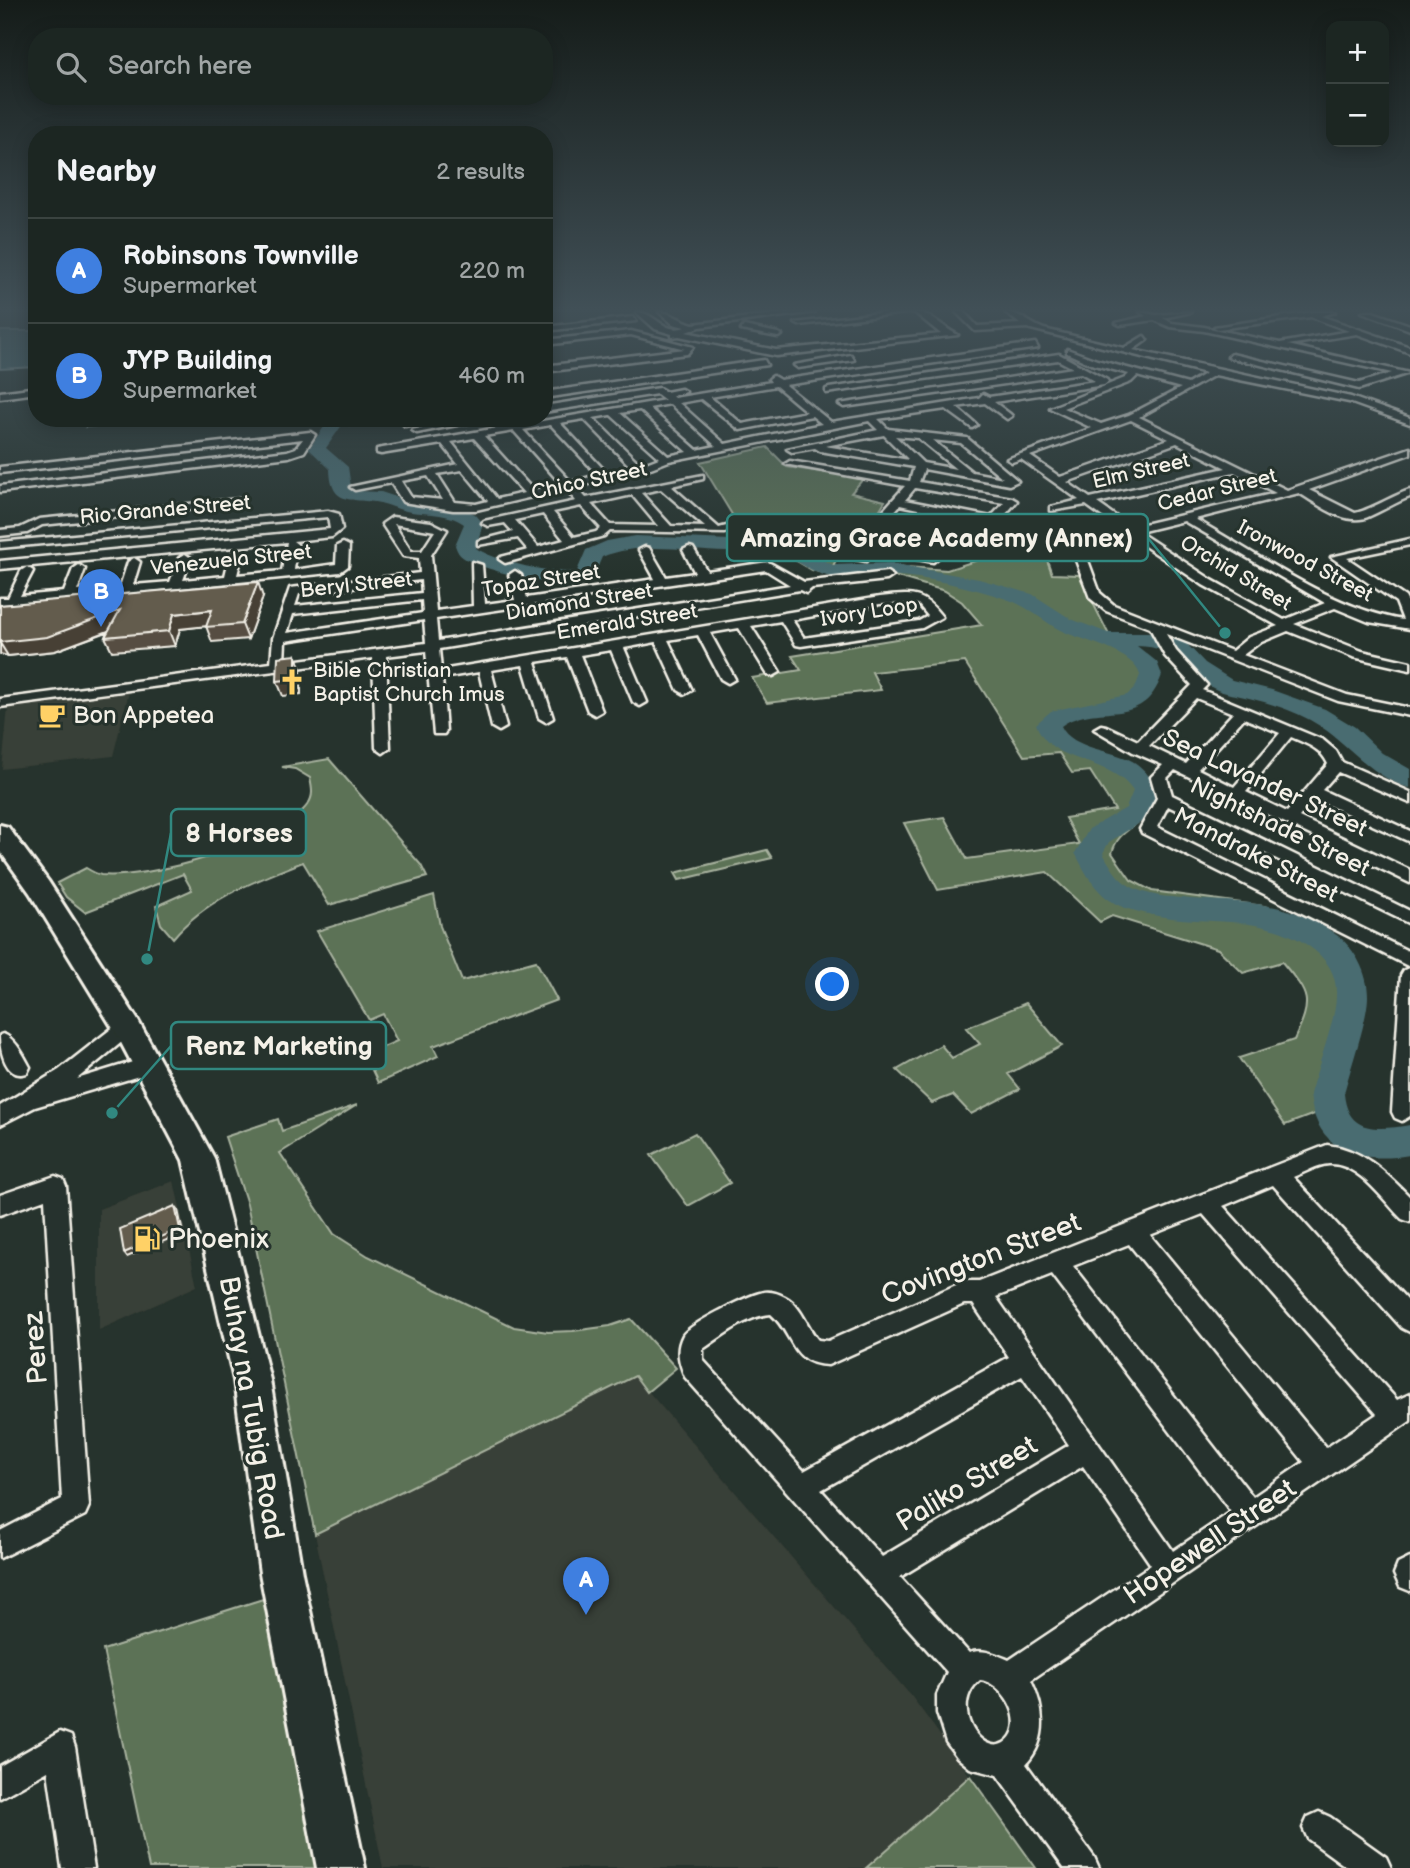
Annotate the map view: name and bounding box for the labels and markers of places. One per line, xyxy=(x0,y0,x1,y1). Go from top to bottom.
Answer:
callout: Amazing Grace Academy (Annex) xyxy=(727,514,1148,561)
pin: B xyxy=(78,569,124,627)
place label: Bible Christian Baptist Church Imus xyxy=(313,658,505,707)
church icon: Bible Christian Baptist Church Imus xyxy=(277,667,307,697)
cafe icon: Bon Appetea xyxy=(37,700,67,730)
place label: Bon Appetea xyxy=(73,701,214,730)
callout: 8 Horses xyxy=(171,809,306,856)
callout: Renz Marketing xyxy=(171,1022,386,1069)
place label: Phoenix xyxy=(168,1223,269,1256)
fuel station icon: Phoenix xyxy=(132,1224,162,1254)
pin: A xyxy=(563,1557,609,1615)

